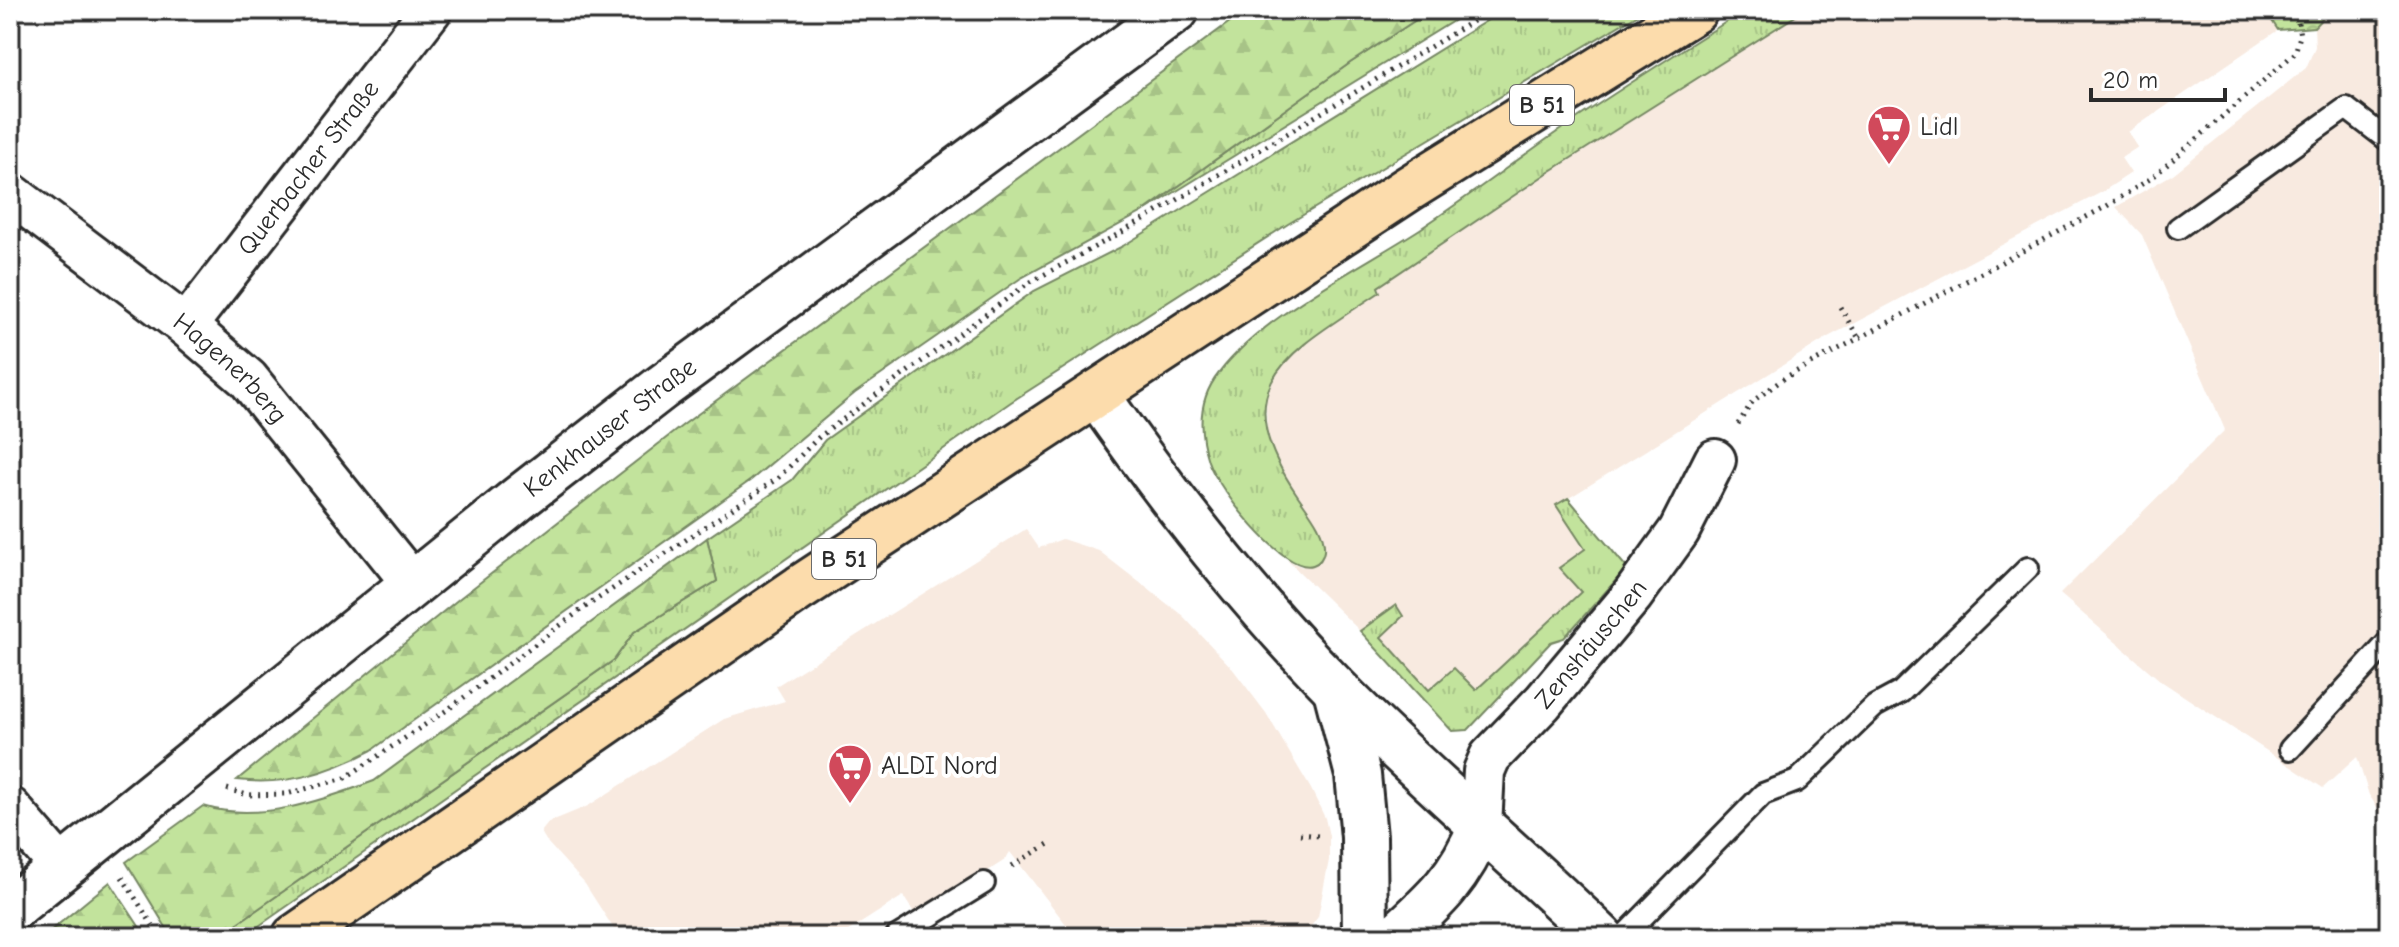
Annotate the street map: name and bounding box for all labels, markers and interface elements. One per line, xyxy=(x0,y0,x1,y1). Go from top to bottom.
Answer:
scale bar xyxy=(2091,52,2225,102)
text: 20 m xyxy=(2103,66,2158,94)
street label: Querbacher Straße xyxy=(232,75,386,261)
road number: B 51 xyxy=(1510,85,1574,125)
supermarket icon: Lidl xyxy=(1865,103,1913,166)
place label: Lidl xyxy=(1920,112,1958,142)
street label: Hagenerberg xyxy=(167,307,293,430)
street label: Kenkhauser Straße xyxy=(518,352,702,504)
road number: B 51 xyxy=(812,539,876,579)
street label: Zenshäuschen xyxy=(1529,574,1654,715)
supermarket icon: ALDI Nord xyxy=(826,742,874,805)
place label: ALDI Nord xyxy=(881,751,998,781)

